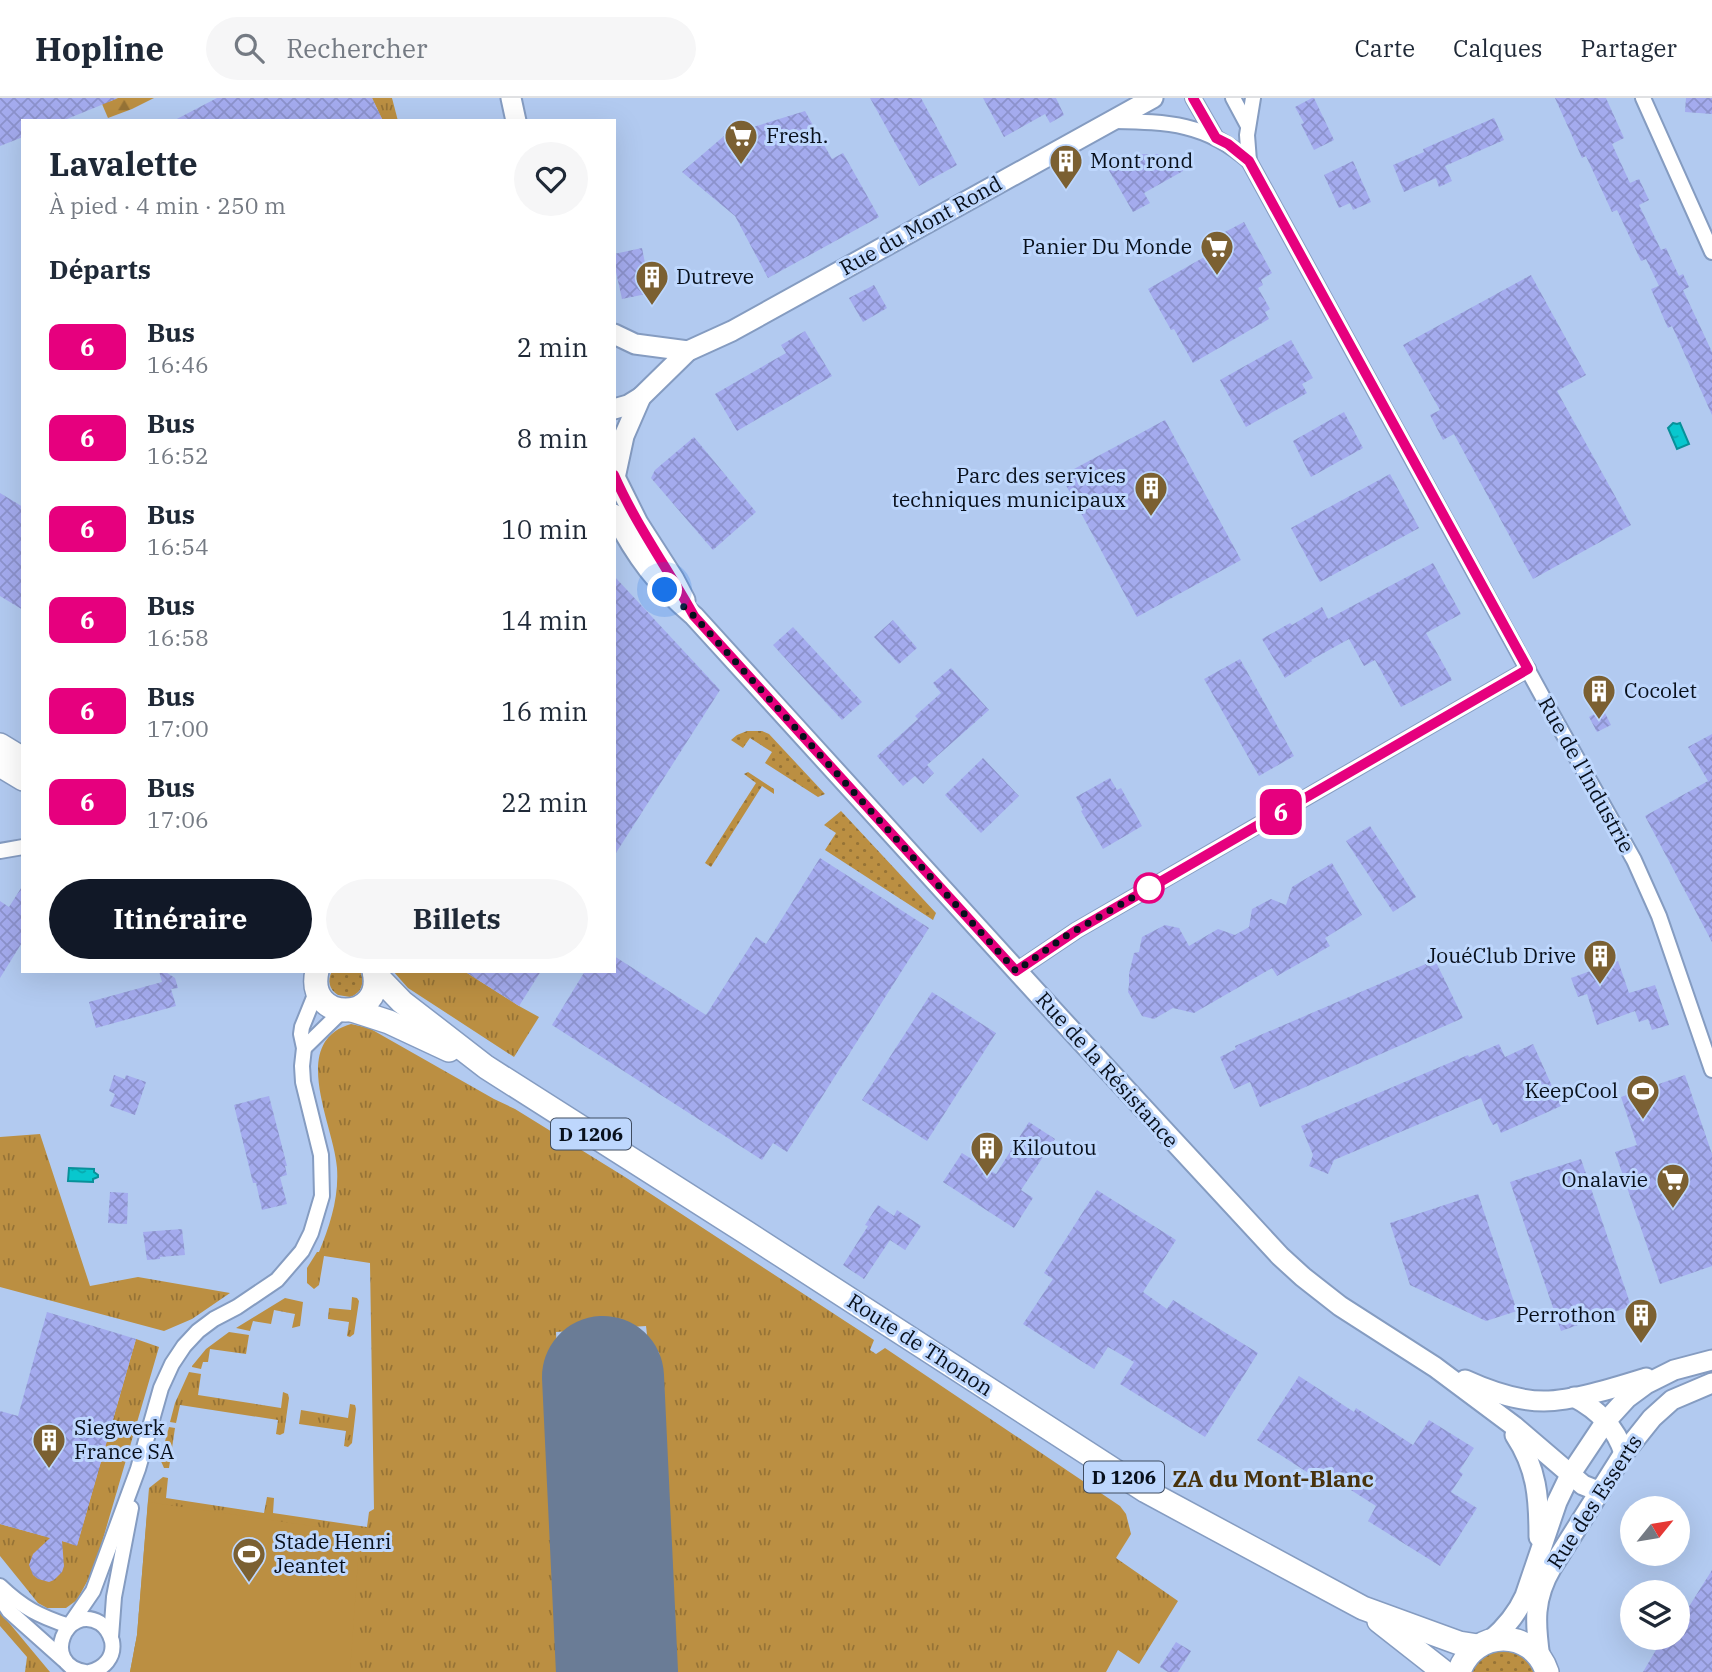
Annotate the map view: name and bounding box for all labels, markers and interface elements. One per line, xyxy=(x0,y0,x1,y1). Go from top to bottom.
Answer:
search box xyxy=(206,17,696,80)
text: Hopline xyxy=(35,27,164,70)
icon: search xyxy=(230,29,268,67)
text: Rechercher xyxy=(286,31,427,65)
text: Carte xyxy=(1354,32,1415,64)
text: Calques xyxy=(1453,32,1543,64)
text: Partager xyxy=(1581,32,1677,64)
supermarket icon: Fresh. xyxy=(722,117,760,166)
place label: Fresh. xyxy=(766,121,828,149)
text: Lavalette xyxy=(49,142,198,185)
button: heart xyxy=(514,142,588,216)
building icon: Mont rond xyxy=(1047,142,1085,191)
place label: Mont rond xyxy=(1090,146,1193,174)
street label: Rue du Mont Rond xyxy=(834,169,1007,281)
text: À pied · 4 min · 250 m xyxy=(49,190,286,220)
supermarket icon: Panier Du Monde xyxy=(1198,228,1236,277)
place label: Panier Du Monde xyxy=(1022,232,1192,260)
text: Départs xyxy=(49,252,151,286)
building icon: Dutreve xyxy=(633,258,671,307)
place label: Dutreve xyxy=(676,262,754,290)
text: Bus xyxy=(147,315,195,349)
text: 2 min xyxy=(517,330,588,364)
text: 6 xyxy=(80,331,95,363)
text: 16:46 xyxy=(147,349,209,379)
text: Bus xyxy=(147,406,195,440)
text: 8 min xyxy=(517,421,588,455)
text: 6 xyxy=(80,422,95,454)
text: 16:52 xyxy=(147,440,209,470)
place label: Parc des services techniques municipaux xyxy=(892,461,1126,513)
building icon: Parc des services techniques municipaux xyxy=(1132,469,1170,518)
text: Bus xyxy=(147,497,195,531)
text: 10 min xyxy=(501,512,588,546)
text: 6 xyxy=(80,513,95,545)
text: 16:54 xyxy=(147,531,209,561)
your location xyxy=(647,572,682,607)
text: Bus xyxy=(147,588,195,622)
text: 14 min xyxy=(501,603,588,637)
text: 6 xyxy=(80,604,95,636)
text: 16:58 xyxy=(147,622,209,652)
building icon: Cocolet xyxy=(1580,672,1618,721)
place label: Cocolet xyxy=(1624,676,1697,704)
text: Bus xyxy=(147,679,195,713)
street label: Rue de l'Industrie xyxy=(1532,691,1641,858)
text: 16 min xyxy=(501,694,588,728)
text: 6 xyxy=(80,695,95,727)
text: 17:00 xyxy=(147,713,209,743)
text: Bus xyxy=(147,770,195,804)
text: 22 min xyxy=(501,785,588,819)
text: 6 xyxy=(80,786,95,818)
line badge: 6 xyxy=(1258,789,1304,835)
text: 6 xyxy=(1274,796,1288,828)
text: 17:06 xyxy=(147,804,209,834)
unlabelled marker xyxy=(1134,873,1164,903)
button: Itinéraire xyxy=(49,879,312,959)
button: Billets xyxy=(326,879,588,959)
building icon: JouéClub Drive xyxy=(1581,937,1619,986)
place label: JouéClub Drive xyxy=(1427,941,1576,969)
street label: Rue de la Résistance xyxy=(1030,985,1185,1153)
sports icon: KeepCool xyxy=(1624,1072,1662,1121)
place label: KeepCool xyxy=(1524,1076,1618,1104)
road number: D 1206 xyxy=(551,1118,631,1150)
building icon: Kiloutou xyxy=(968,1129,1006,1178)
place label: Kiloutou xyxy=(1012,1133,1097,1161)
supermarket icon: Onalavie xyxy=(1654,1161,1692,1210)
place label: Onalavie xyxy=(1562,1165,1648,1193)
street label: Route de Thonon xyxy=(842,1287,999,1402)
building icon: Perrothon xyxy=(1622,1296,1660,1345)
place label: Perrothon xyxy=(1516,1300,1616,1328)
place label: Siegwerk France SA xyxy=(74,1413,175,1465)
building icon: Siegwerk France SA xyxy=(30,1421,68,1470)
street label: Rue des Esserts xyxy=(1540,1429,1648,1574)
road number: D 1206 xyxy=(1084,1462,1164,1492)
district label: ZA du Mont-Blanc xyxy=(1172,1463,1374,1493)
north arrow xyxy=(1620,1496,1690,1566)
map controls xyxy=(1620,1496,1690,1650)
place label: Stade Henri Jeantet xyxy=(274,1527,391,1579)
sports icon: Stade Henri Jeantet xyxy=(230,1535,268,1584)
button: layers xyxy=(1620,1580,1690,1650)

